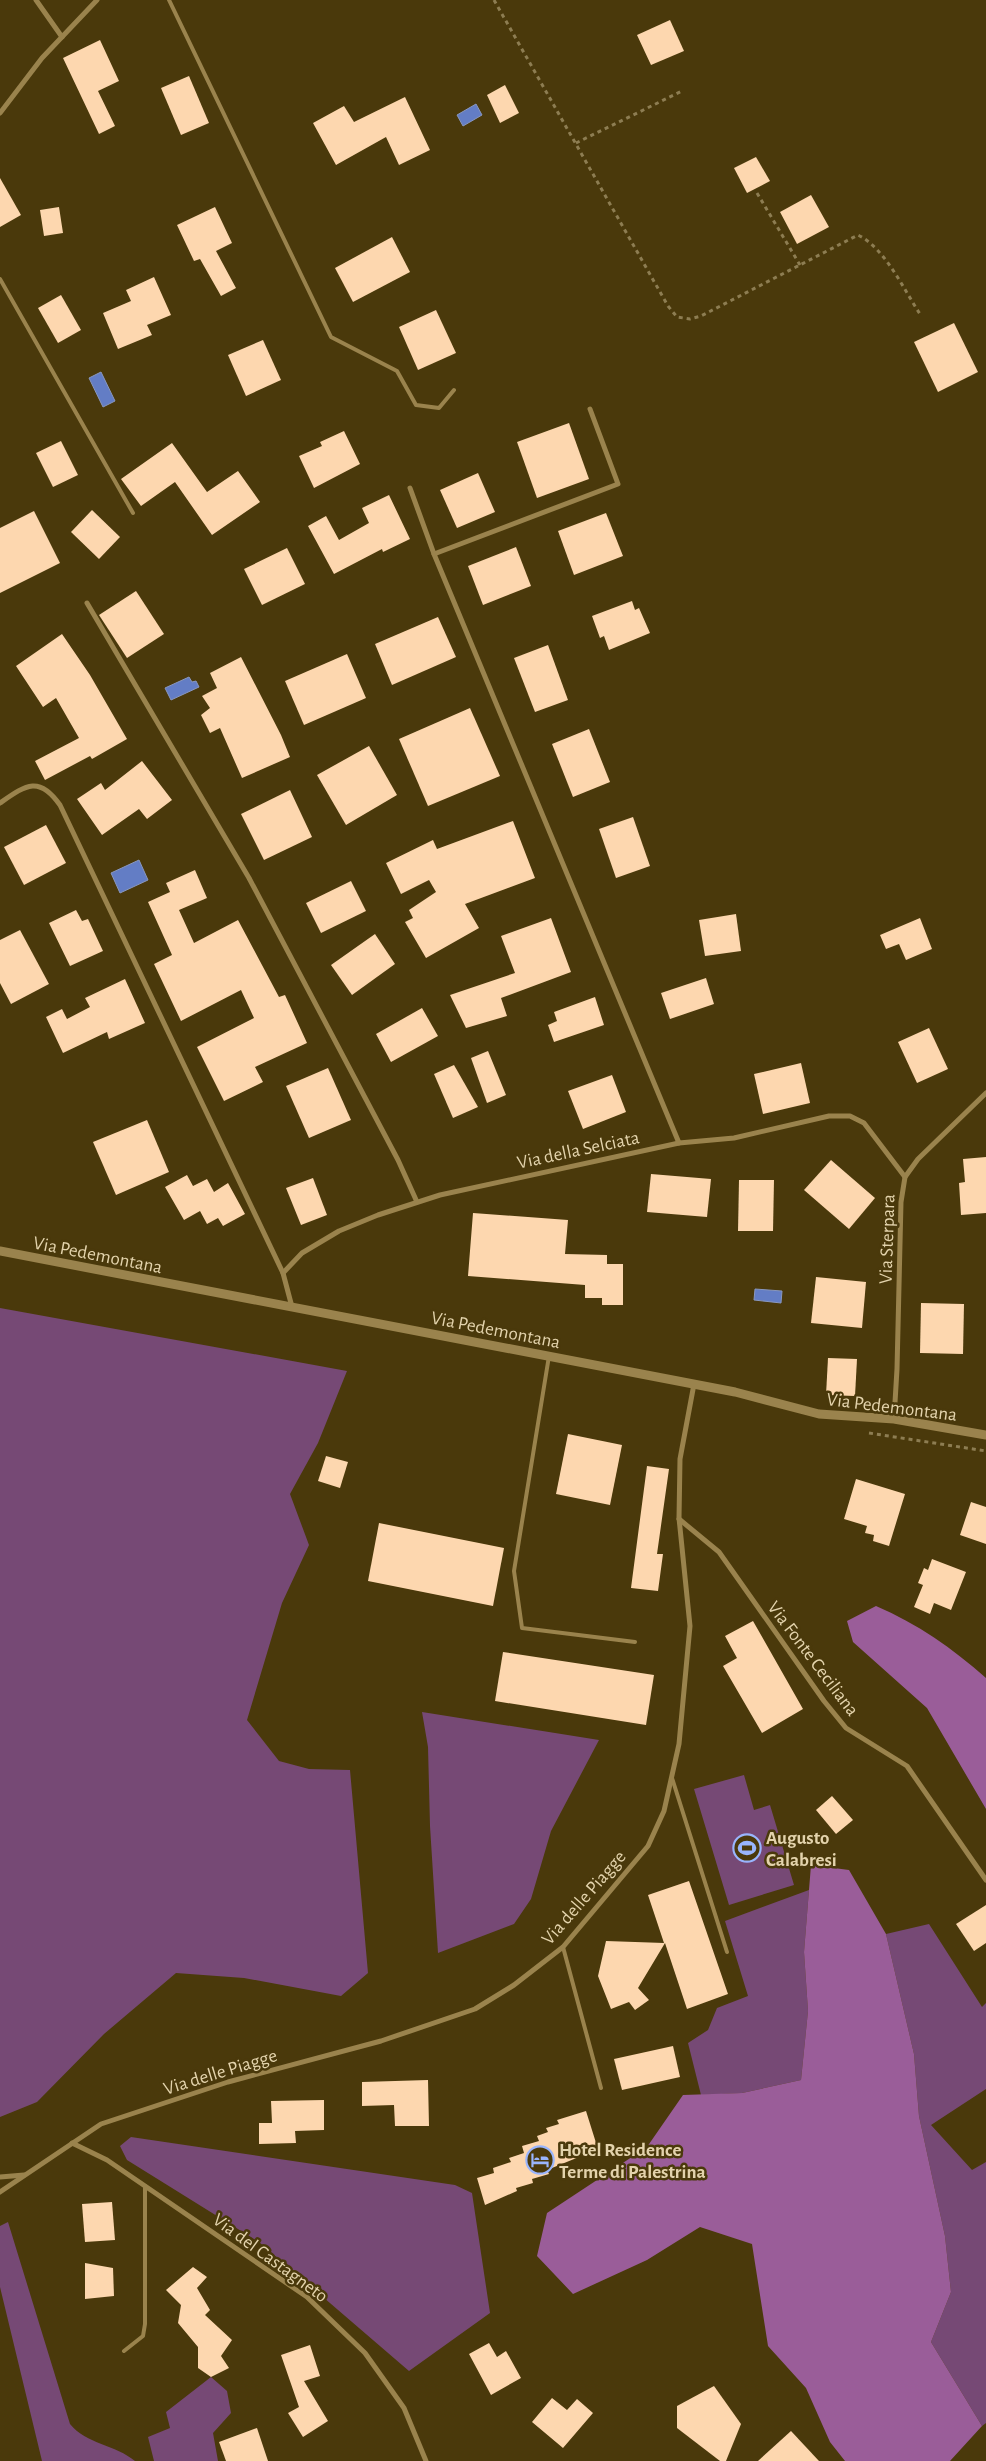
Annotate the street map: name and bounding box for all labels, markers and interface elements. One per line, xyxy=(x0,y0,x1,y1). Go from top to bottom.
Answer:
street label: Via della Selciata xyxy=(515,1128,641,1173)
street label: Via Sterpara xyxy=(876,1194,899,1284)
street label: Via Pedemontana xyxy=(32,1234,164,1277)
street label: Via Pedemontana xyxy=(430,1309,562,1352)
street label: Via Pedemontana xyxy=(826,1390,958,1425)
street label: Via Fonte Ceciliana xyxy=(764,1598,862,1720)
place label: Augusto Calabresi xyxy=(766,1829,837,1870)
sports icon: Augusto Calabresi xyxy=(732,1833,762,1863)
street label: Via delle Piagge xyxy=(538,1847,630,1949)
street label: Via delle Piagge xyxy=(161,2046,279,2099)
place label: Hotel Residence Terme di Palestrina xyxy=(559,2141,706,2182)
hotel icon: Hotel Residence Terme di Palestrina xyxy=(525,2145,555,2175)
street label: Via del Castagneto xyxy=(209,2210,331,2306)

